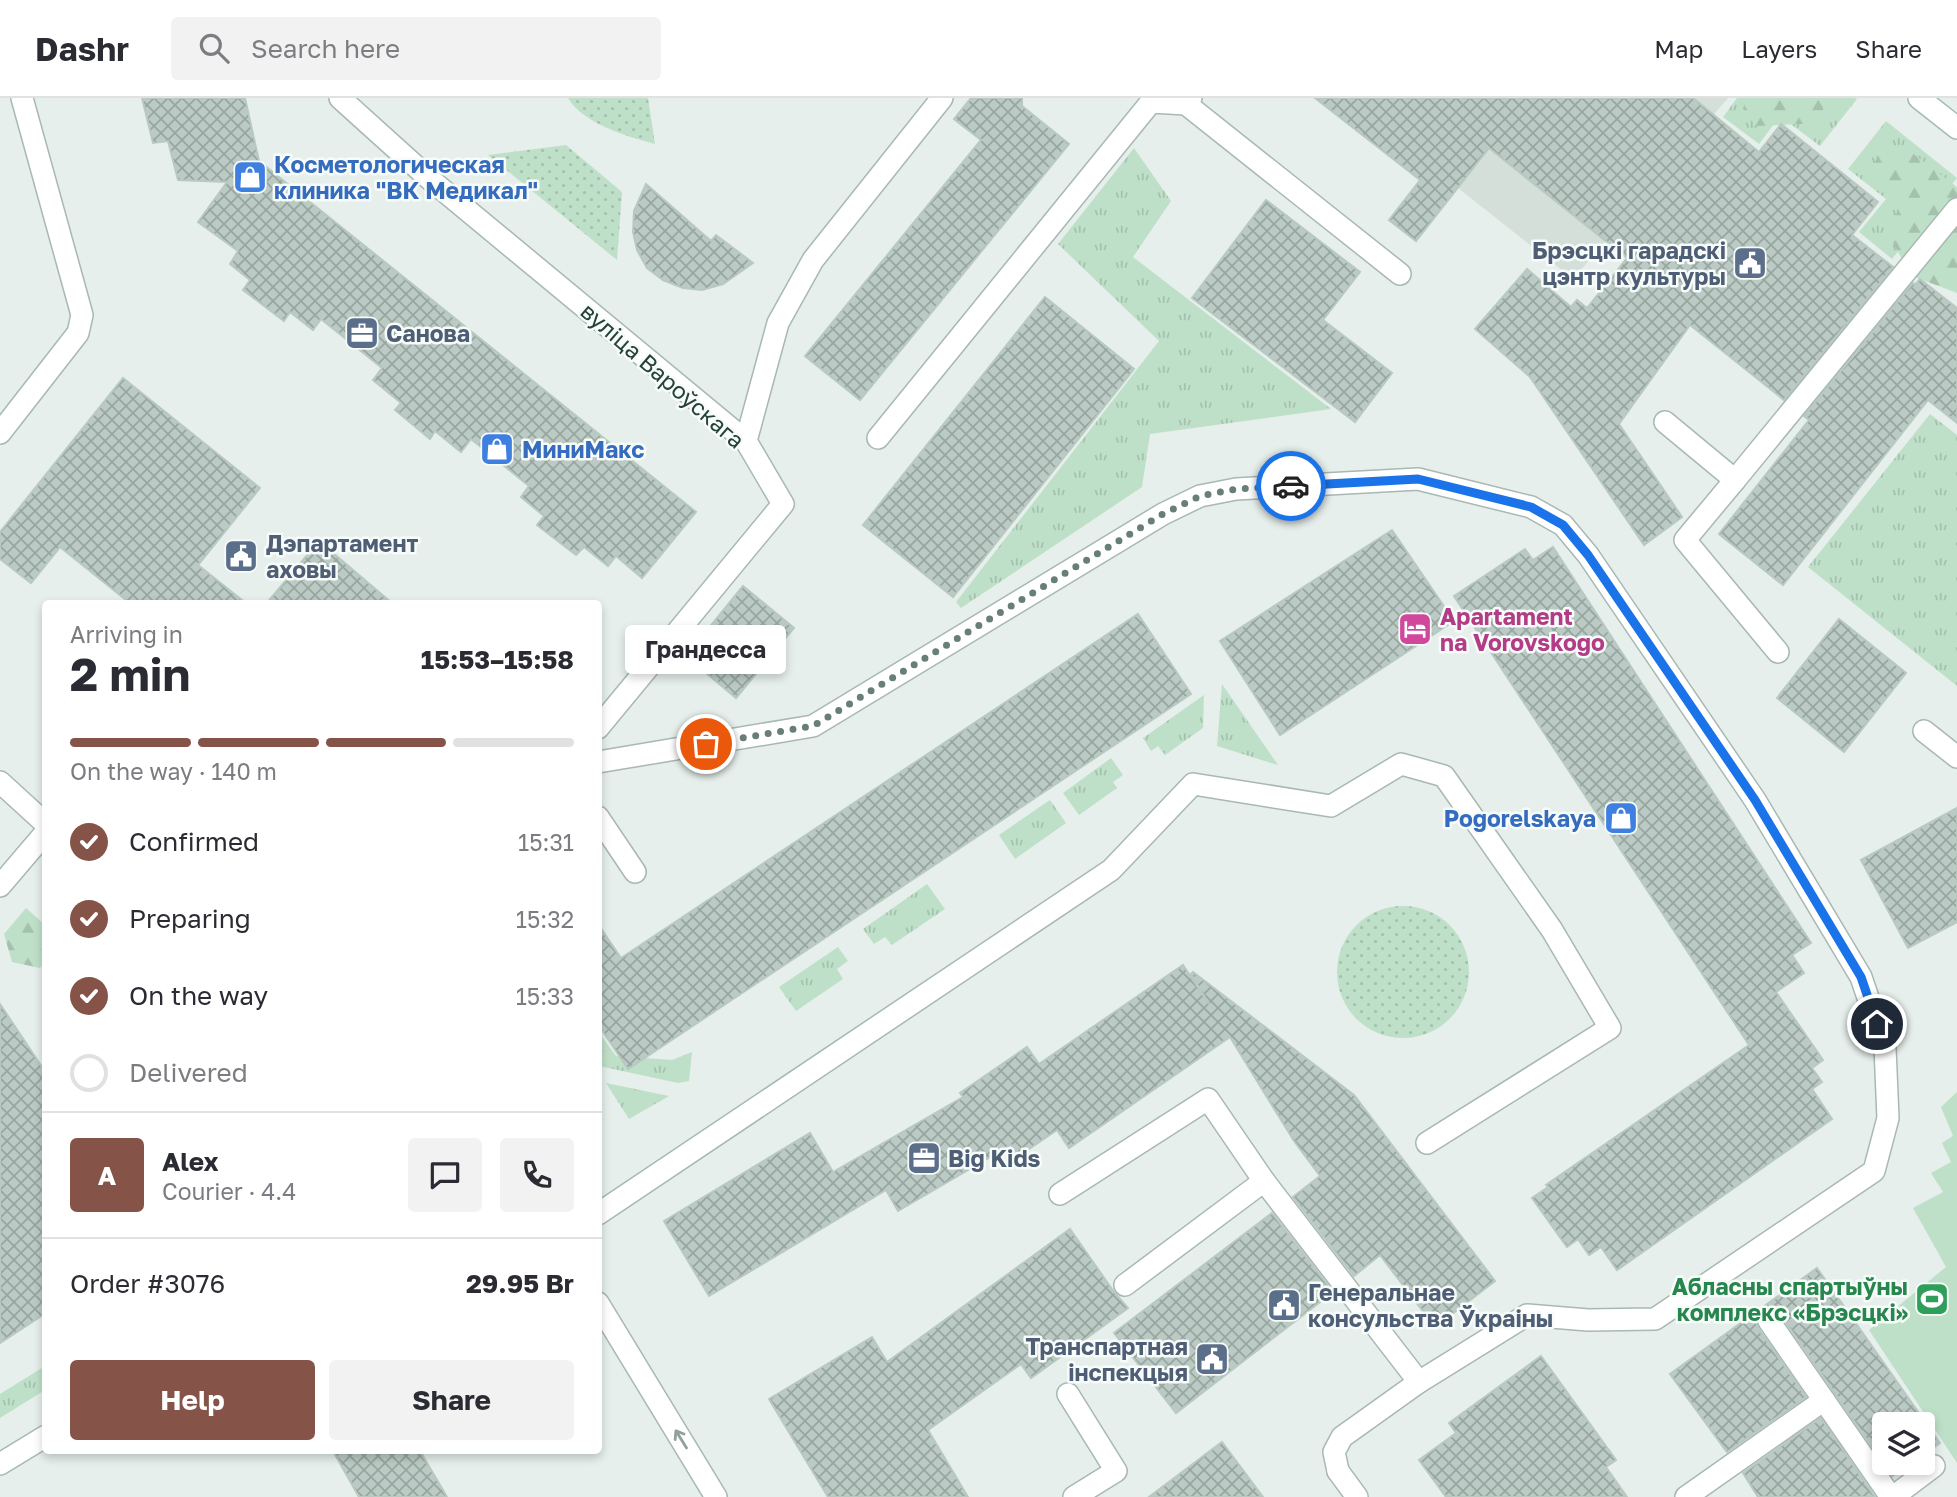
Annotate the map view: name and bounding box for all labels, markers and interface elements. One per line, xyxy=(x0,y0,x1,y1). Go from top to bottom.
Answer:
search box xyxy=(171,17,661,80)
text: Dashr xyxy=(35,29,129,68)
icon: search xyxy=(195,29,233,67)
text: Search here xyxy=(251,33,400,64)
text: Map xyxy=(1654,34,1703,63)
text: Layers xyxy=(1741,34,1817,63)
text: Share xyxy=(1855,34,1922,63)
place label: Косметологическая клиника "ВК Медикал" xyxy=(274,150,538,204)
shop icon: Косметологическая клиника "ВК Медикал" xyxy=(231,158,269,196)
place label: Брэсцкі гарадскі цэнтр культуры xyxy=(1532,236,1726,290)
public building icon: Брэсцкі гарадскі цэнтр культуры xyxy=(1731,244,1769,282)
street label: вуліца Вароўскага xyxy=(575,296,751,454)
office icon: Санова xyxy=(343,314,381,352)
place label: Санова xyxy=(386,319,470,347)
shop icon: МиниМакс xyxy=(478,430,516,468)
place label: МиниМакс xyxy=(522,435,644,463)
courier xyxy=(1256,451,1326,521)
icon: car xyxy=(1272,467,1310,505)
place label: Дэпартамент аховы xyxy=(266,529,418,583)
public building icon: Дэпартамент аховы xyxy=(222,537,260,575)
place label: Apartament na Vorovskogo xyxy=(1440,602,1605,656)
hotel icon: Apartament na Vorovskogo xyxy=(1396,610,1434,648)
text: Arriving in xyxy=(70,620,183,648)
callout: Грандесса xyxy=(626,625,786,674)
text: Грандесса xyxy=(645,635,766,663)
text: 15:53–15:58 xyxy=(421,644,574,675)
text: 2 min xyxy=(70,646,190,701)
pin xyxy=(676,714,736,774)
icon: bag xyxy=(687,725,725,763)
text: On the way · 140 m xyxy=(70,757,277,785)
shop icon: Pogorelskaya xyxy=(1602,799,1640,837)
place label: Pogorelskaya xyxy=(1444,804,1596,832)
icon: check xyxy=(70,823,108,861)
text: Confirmed xyxy=(129,826,259,857)
text: 15:31 xyxy=(518,828,574,856)
icon: check xyxy=(70,900,108,938)
text: Preparing xyxy=(129,903,251,934)
text: 15:32 xyxy=(516,905,574,933)
icon: check xyxy=(70,977,108,1015)
text: On the way xyxy=(129,980,268,1011)
text: 15:33 xyxy=(516,982,574,1010)
pin xyxy=(1847,994,1907,1054)
icon: home xyxy=(1858,1005,1896,1043)
text: Delivered xyxy=(129,1057,248,1088)
button: chat xyxy=(408,1138,482,1212)
button: phone xyxy=(500,1138,574,1212)
office icon: Big Kids xyxy=(905,1139,943,1177)
place label: Big Kids xyxy=(948,1144,1041,1172)
text: Alex xyxy=(162,1146,219,1177)
text: A xyxy=(98,1160,116,1191)
text: Courier · 4.4 xyxy=(162,1177,296,1205)
text: Order #3076 xyxy=(70,1268,225,1299)
text: 29.95 Br xyxy=(466,1268,574,1299)
place label: Абласны спартыўны комплекс «Брэсцкі» xyxy=(1672,1272,1908,1326)
place label: Генеральнае консульства Ўкраіны xyxy=(1308,1278,1553,1332)
sports icon: Абласны спартыўны комплекс «Брэсцкі» xyxy=(1913,1280,1951,1318)
public building icon: Генеральнае консульства Ўкраіны xyxy=(1265,1286,1303,1324)
place label: Транспартная інспекцыя xyxy=(1025,1332,1188,1386)
public building icon: Транспартная інспекцыя xyxy=(1193,1340,1231,1378)
button: Help xyxy=(70,1360,315,1440)
button: Share xyxy=(329,1360,574,1440)
map controls xyxy=(1872,1412,1935,1475)
button: layers xyxy=(1872,1412,1935,1475)
one-way arrow xyxy=(673,1429,687,1449)

